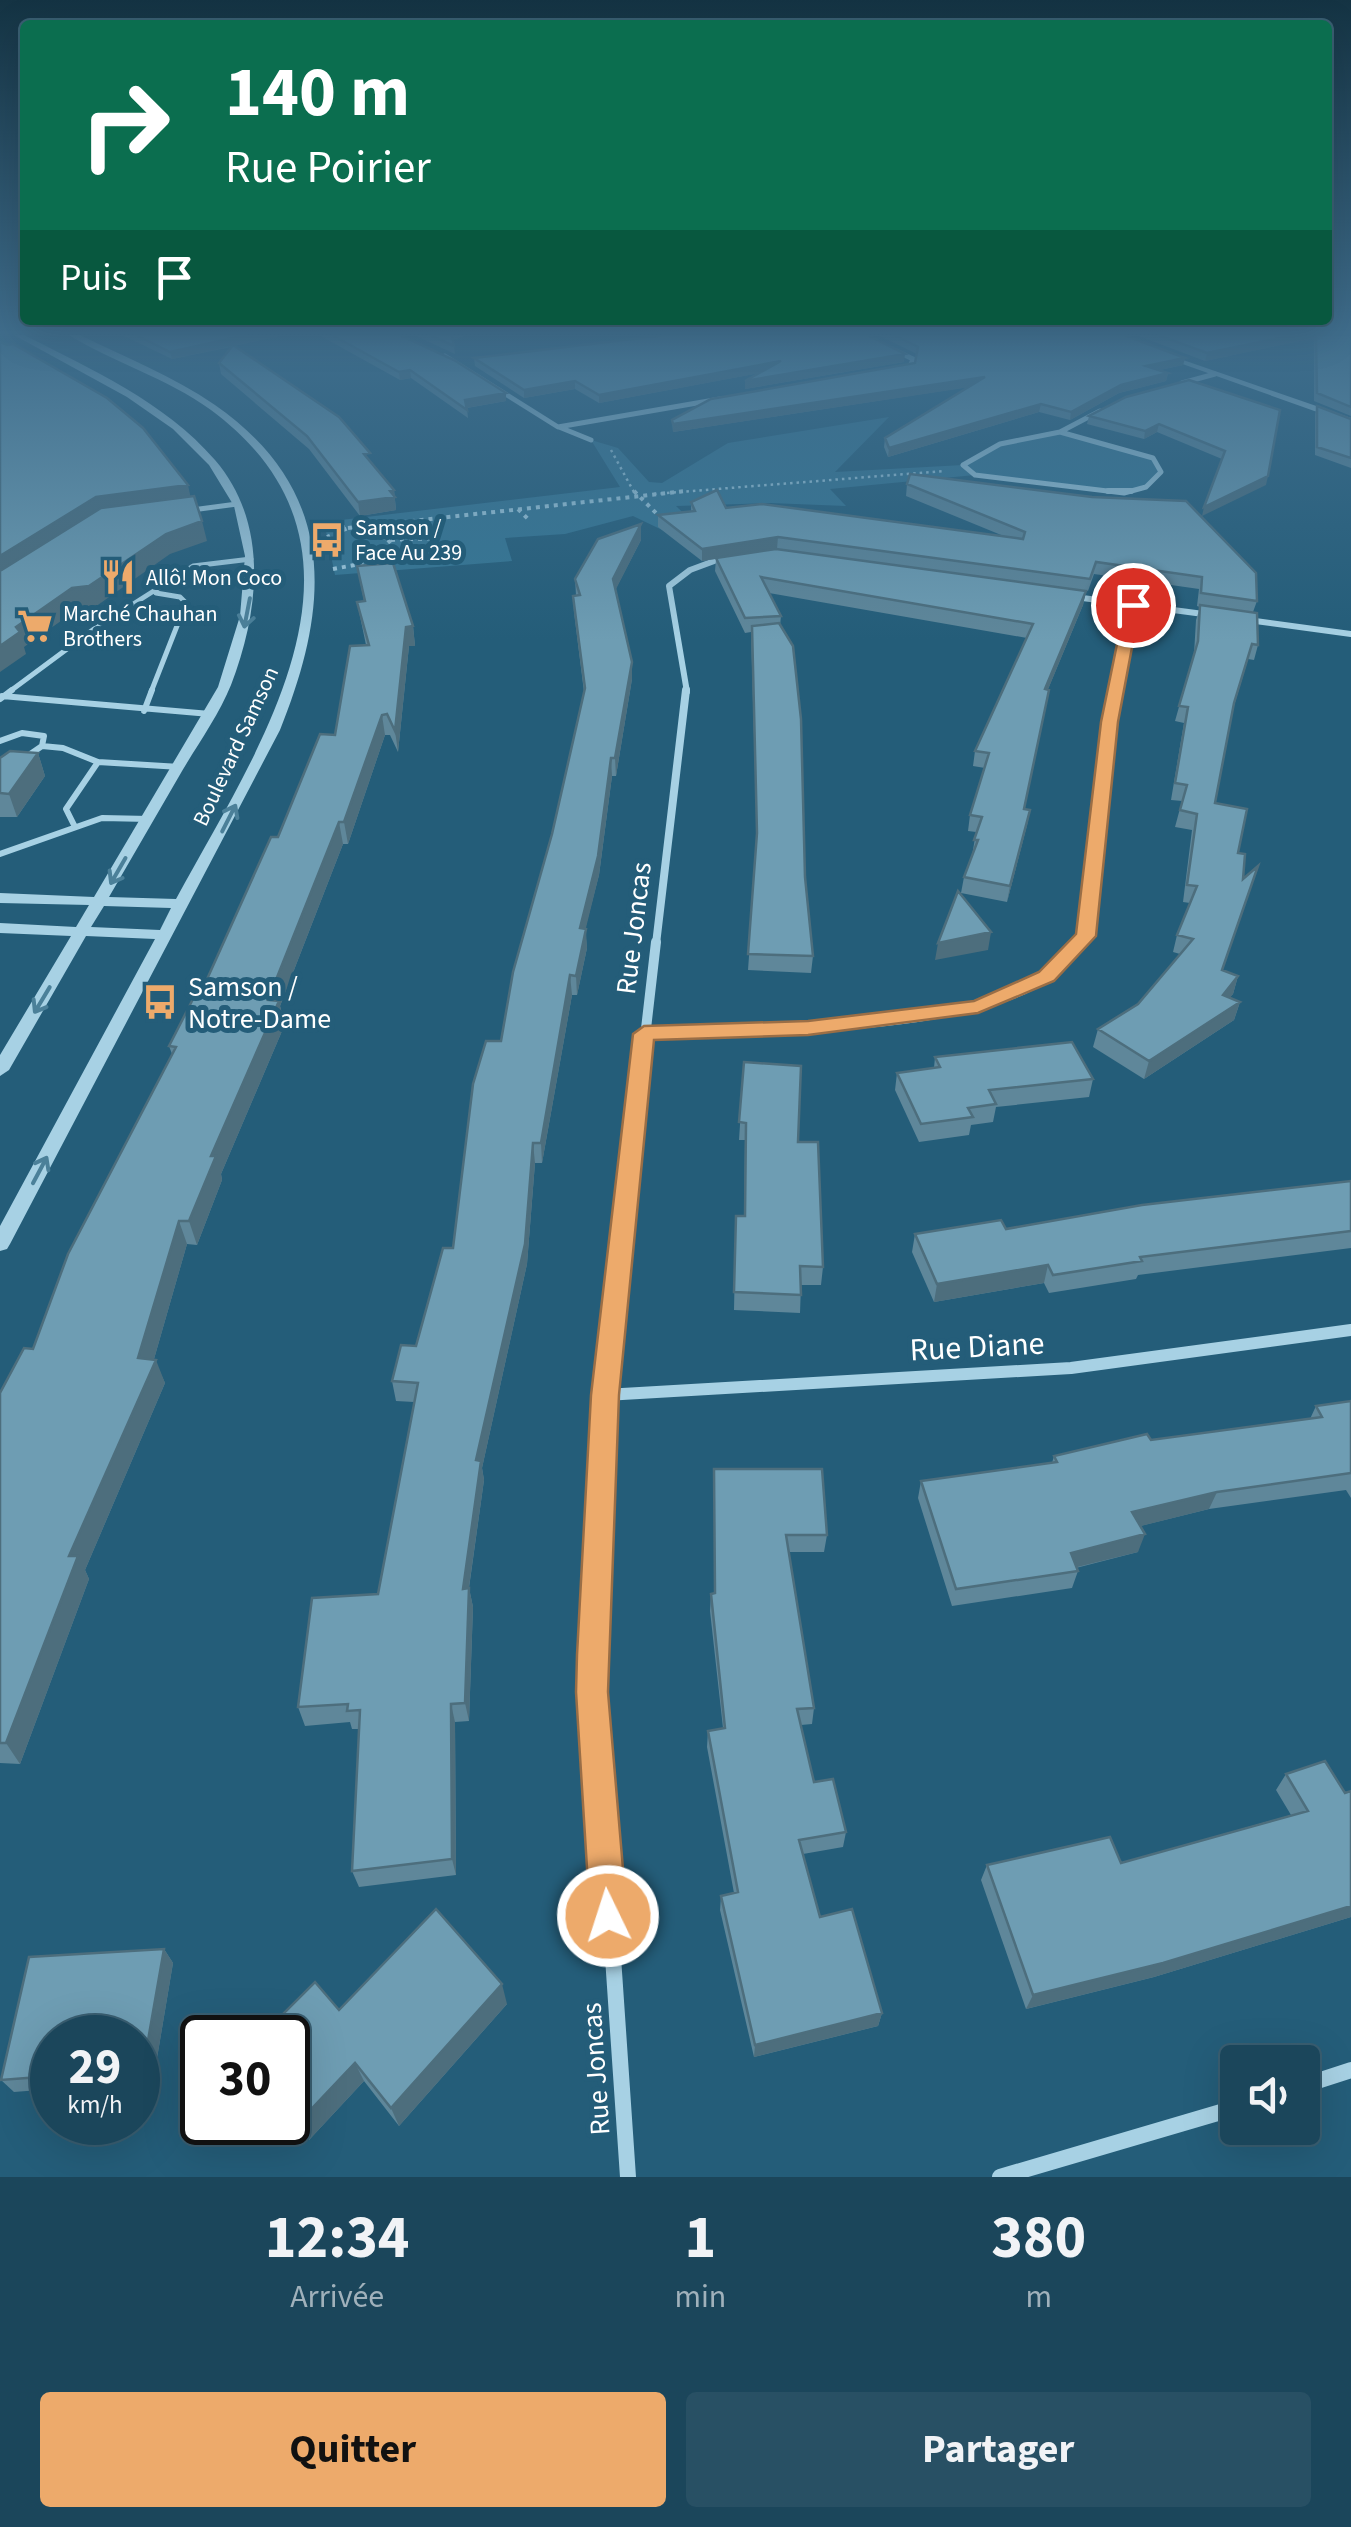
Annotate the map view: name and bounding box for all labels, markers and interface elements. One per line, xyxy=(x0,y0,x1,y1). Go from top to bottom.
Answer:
text: 140 m xyxy=(225,43,410,143)
icon: right xyxy=(60,60,190,190)
text: Rue Poirier xyxy=(225,136,431,200)
icon: arrive xyxy=(147,250,202,305)
text: Puis xyxy=(60,251,127,305)
place label: Samson / Face Au 239 xyxy=(355,512,462,569)
bus stop icon: Samson / Face Au 239 xyxy=(308,521,346,559)
restaurant icon: Allô! Mon Coco xyxy=(99,558,137,596)
place label: Allô! Mon Coco xyxy=(146,562,282,594)
pin xyxy=(1091,563,1176,648)
icon: arrive xyxy=(1106,578,1161,633)
one-way arrow xyxy=(237,596,256,629)
place label: Marché Chauhan Brothers xyxy=(63,598,218,655)
supermarket icon: Marché Chauhan Brothers xyxy=(16,607,54,645)
street label: Boulevard Samson xyxy=(185,661,287,831)
one-way arrow xyxy=(220,804,239,834)
one-way arrow xyxy=(108,856,128,885)
street label: Rue Joncas xyxy=(606,860,662,997)
place label: Samson / Notre-Dame xyxy=(188,967,331,1039)
bus stop icon: Samson / Notre-Dame xyxy=(141,983,179,1021)
one-way arrow xyxy=(32,985,52,1014)
one-way arrow xyxy=(31,1156,51,1185)
street label: Rue Diane xyxy=(908,1320,1046,1373)
position arrow xyxy=(556,1864,660,1968)
street label: Rue Joncas xyxy=(571,2001,621,2137)
speed limit sign: 30 xyxy=(180,2015,310,2145)
text: 29 xyxy=(69,2032,121,2103)
map controls xyxy=(1220,2045,1320,2145)
button: sound xyxy=(1220,2045,1320,2145)
text: km/h xyxy=(67,2087,123,2123)
text: 12:34 xyxy=(265,2196,410,2281)
text: 1 xyxy=(685,2196,716,2281)
text: 380 xyxy=(991,2196,1086,2281)
text: Arrivée xyxy=(290,2274,384,2320)
text: min xyxy=(674,2274,726,2320)
text: m xyxy=(1025,2274,1052,2320)
button: Quitter xyxy=(40,2392,666,2507)
button: Partager xyxy=(686,2392,1311,2507)

